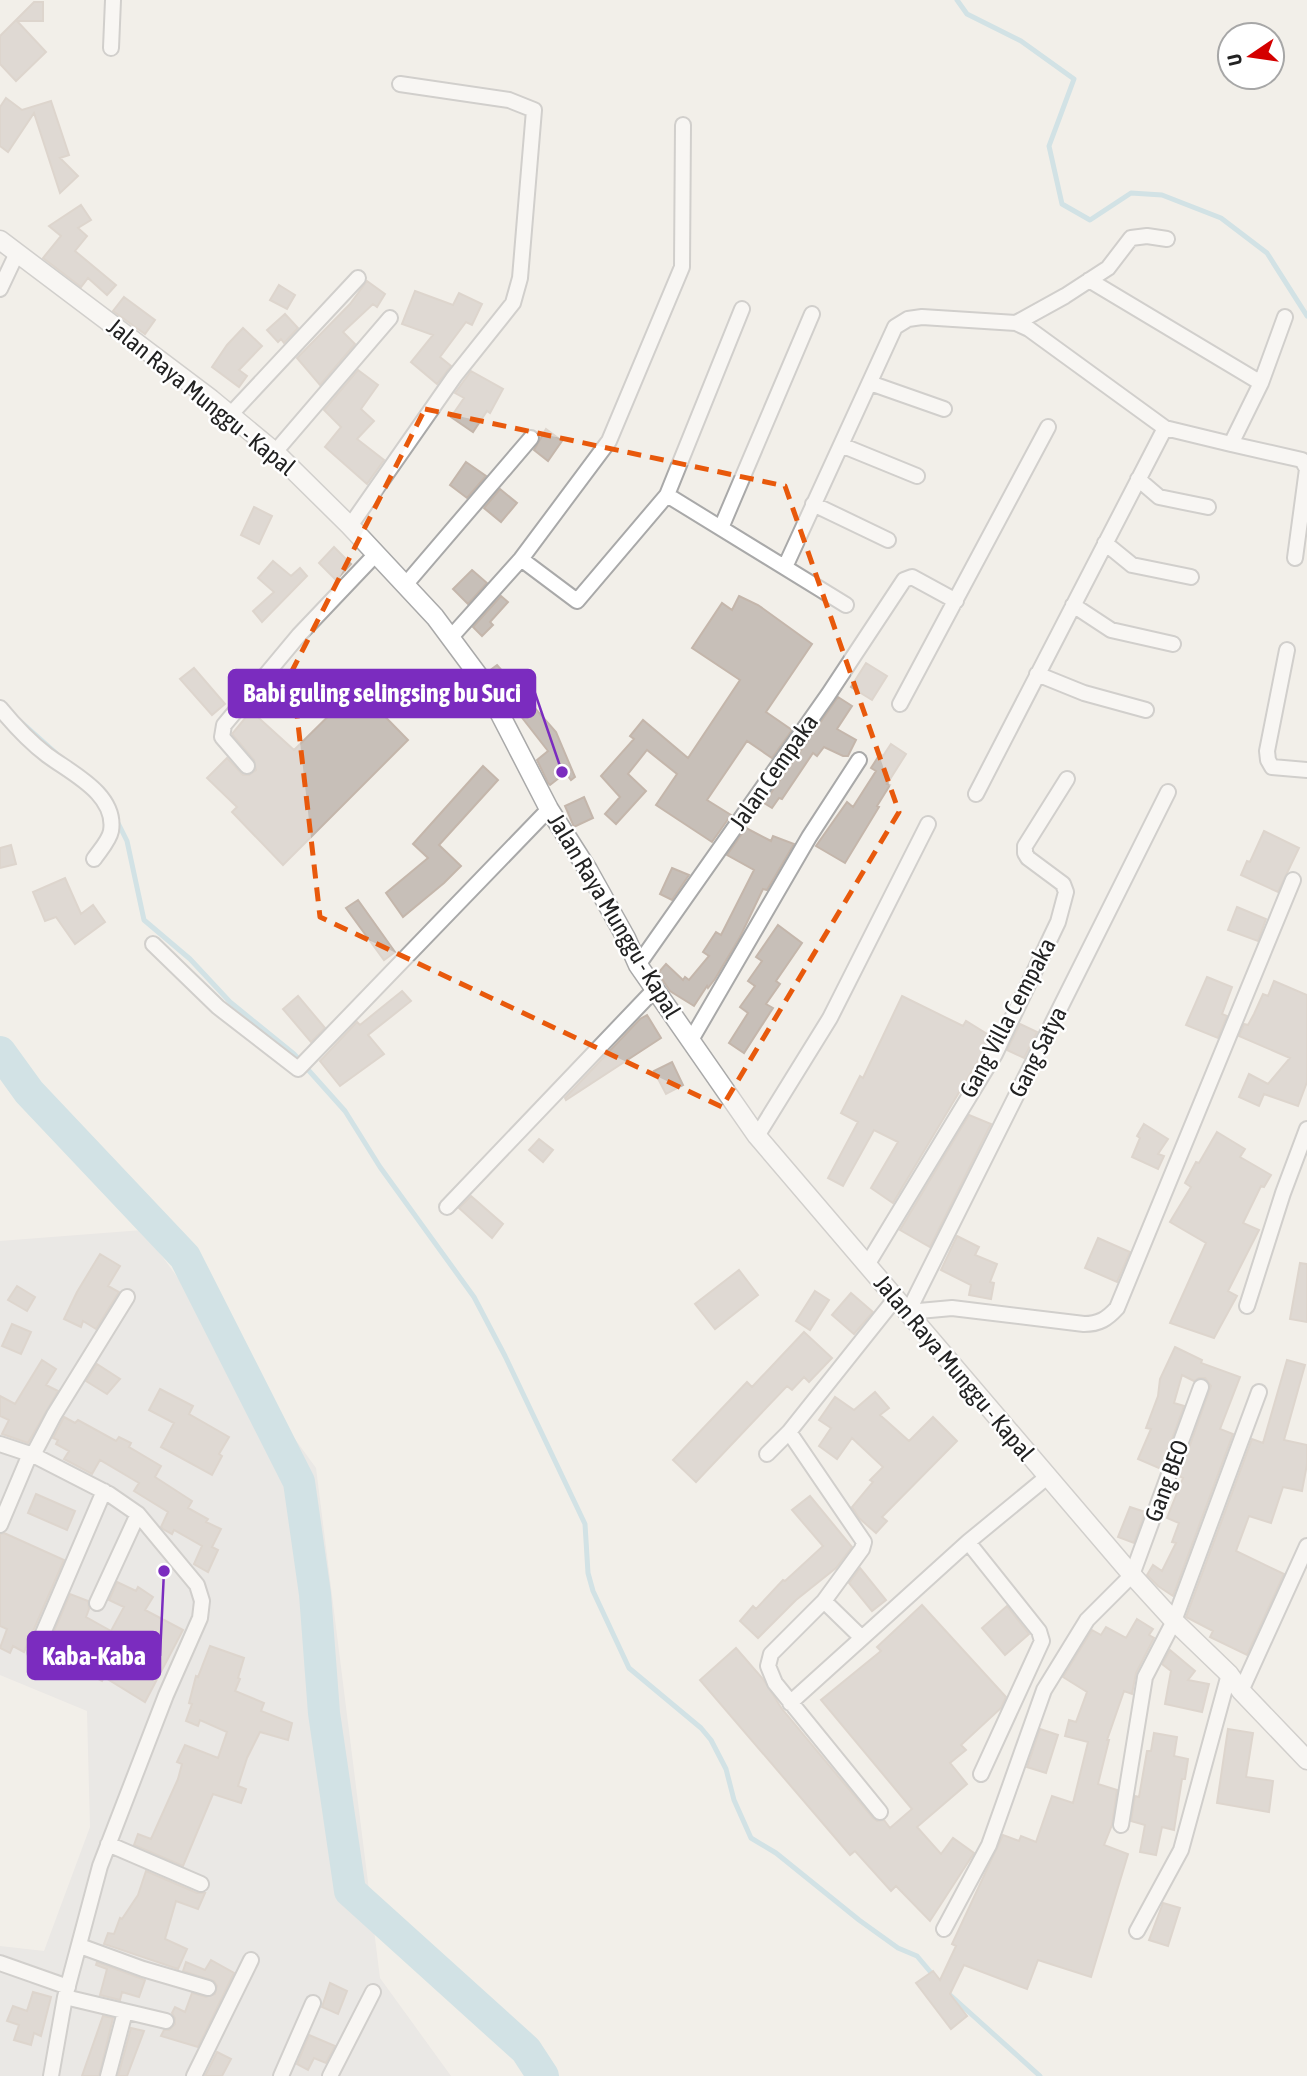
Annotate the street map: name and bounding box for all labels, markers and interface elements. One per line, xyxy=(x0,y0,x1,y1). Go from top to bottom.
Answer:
north arrow xyxy=(1216,21,1286,91)
text: U xyxy=(1222,52,1246,68)
street label: Jalan Raya Munggu - Kapal xyxy=(102,313,301,481)
callout: Babi guling selingsing bu Suci xyxy=(229,670,535,717)
text: Babi guling selingsing bu Suci xyxy=(243,678,521,708)
street label: Jalan Cempaka xyxy=(724,709,823,835)
street label: Jalan Raya Munggu - Kapal xyxy=(543,809,686,1023)
street label: Gang Villa Cempaka xyxy=(954,933,1061,1102)
street label: Gang Satya xyxy=(1003,1002,1072,1102)
street label: Jalan Raya Munggu - Kapal xyxy=(869,1270,1040,1466)
street label: Gang BEO xyxy=(1139,1436,1194,1525)
callout: Kaba-Kaba xyxy=(28,1632,160,1679)
text: Kaba-Kaba xyxy=(42,1641,146,1671)

